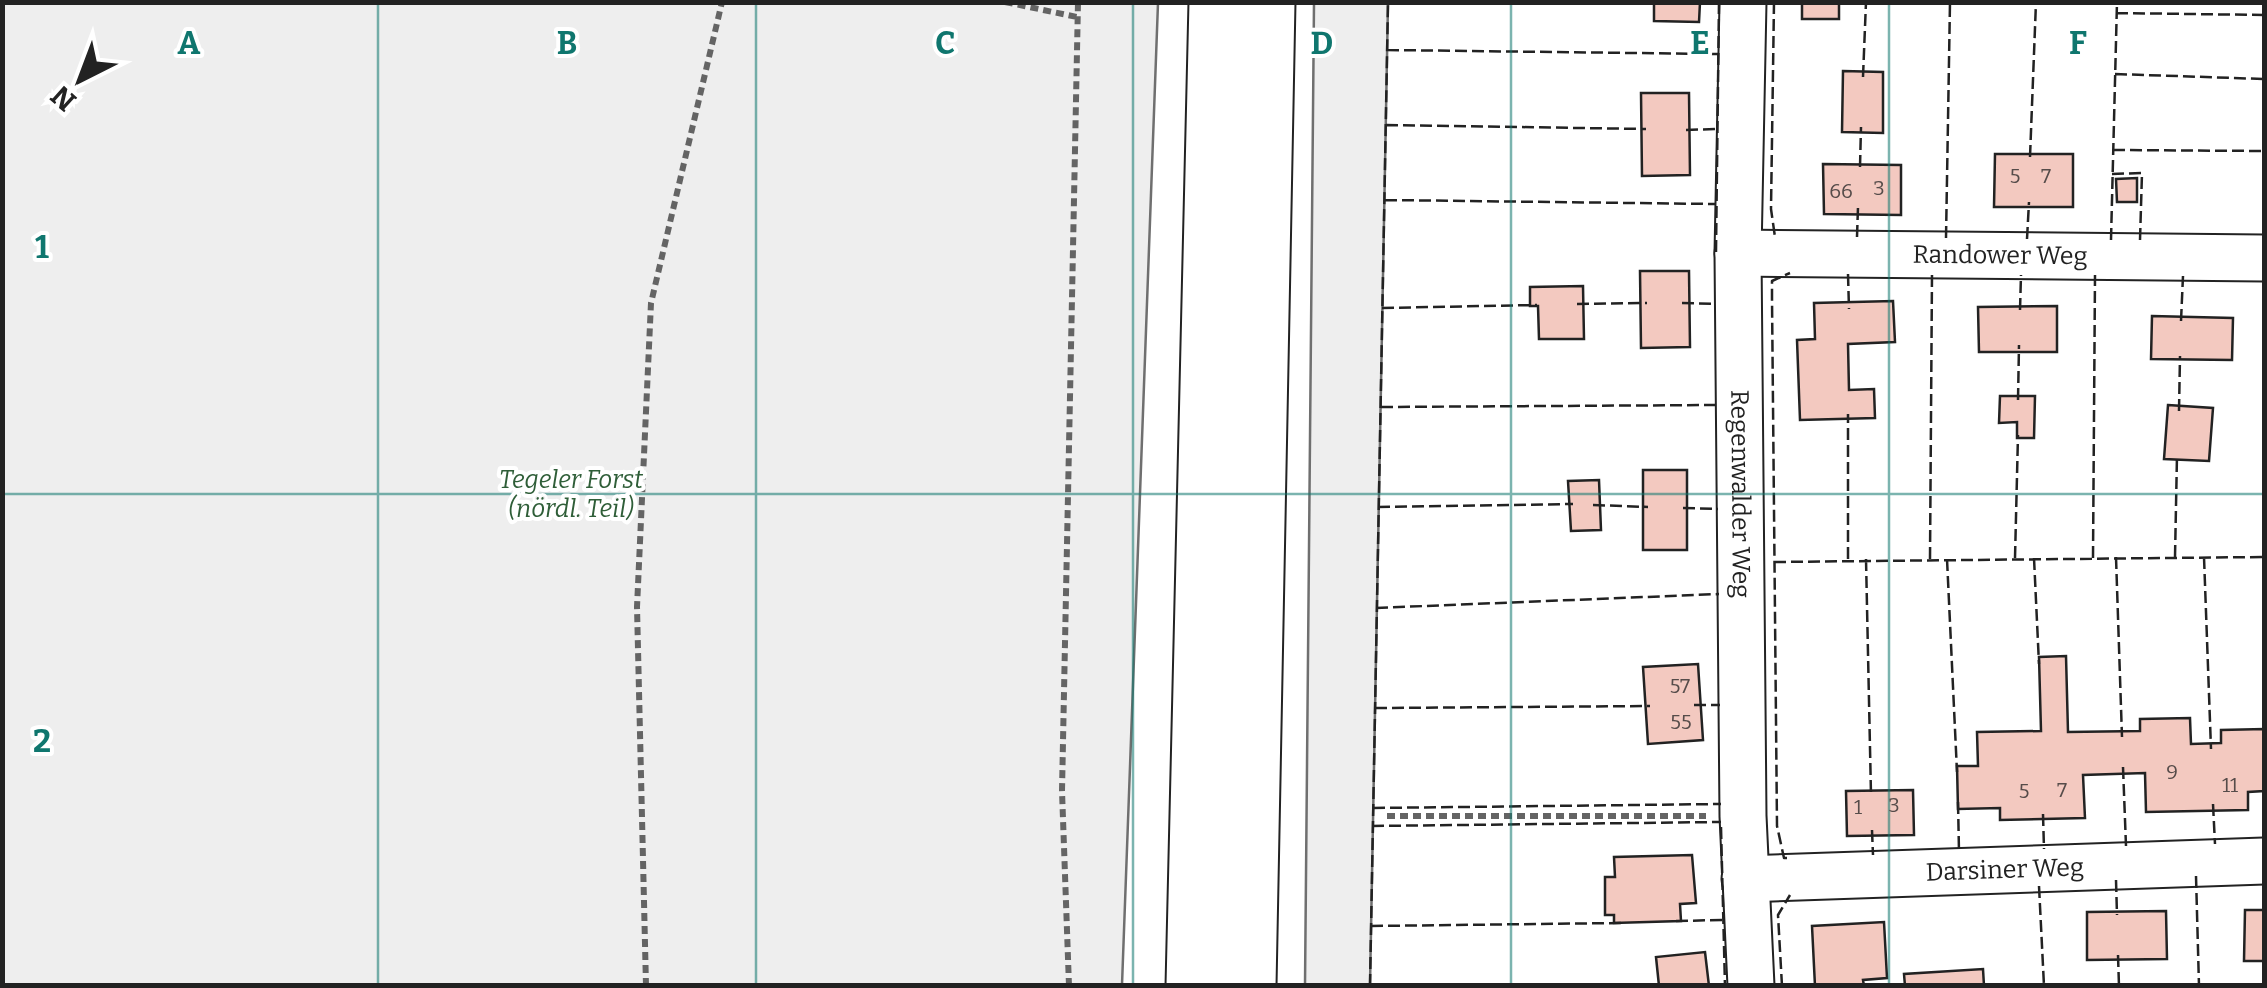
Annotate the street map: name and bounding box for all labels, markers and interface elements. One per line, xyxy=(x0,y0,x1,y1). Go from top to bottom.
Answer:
text: A xyxy=(178,24,201,62)
text: B xyxy=(557,24,577,62)
text: C xyxy=(935,24,955,62)
text: D xyxy=(1311,24,1333,62)
text: E xyxy=(1690,24,1710,62)
text: F xyxy=(2069,24,2087,62)
north arrow xyxy=(30,30,130,130)
text: N xyxy=(45,79,83,118)
house number: 5 xyxy=(2010,164,2020,188)
house number: 7 xyxy=(2041,164,2051,188)
house number: 3 xyxy=(1873,176,1885,200)
house number: 66 xyxy=(1829,179,1853,203)
text: 1 xyxy=(35,228,49,266)
street label: Randower Weg xyxy=(1912,240,2088,271)
street label: Regenwalder Weg xyxy=(1724,390,1756,598)
park label: Tegeler Forst (nördl. Teil) xyxy=(499,465,644,524)
house number: 57 xyxy=(1670,674,1690,698)
house number: 55 xyxy=(1670,710,1692,734)
text: 2 xyxy=(33,722,51,760)
house number: 9 xyxy=(2166,760,2178,784)
house number: 11 xyxy=(2222,773,2238,797)
house number: 7 xyxy=(2057,778,2067,802)
house number: 5 xyxy=(2019,779,2029,803)
house number: 3 xyxy=(1888,793,1900,817)
house number: 1 xyxy=(1854,795,1862,819)
street label: Darsiner Weg xyxy=(1925,852,2084,888)

